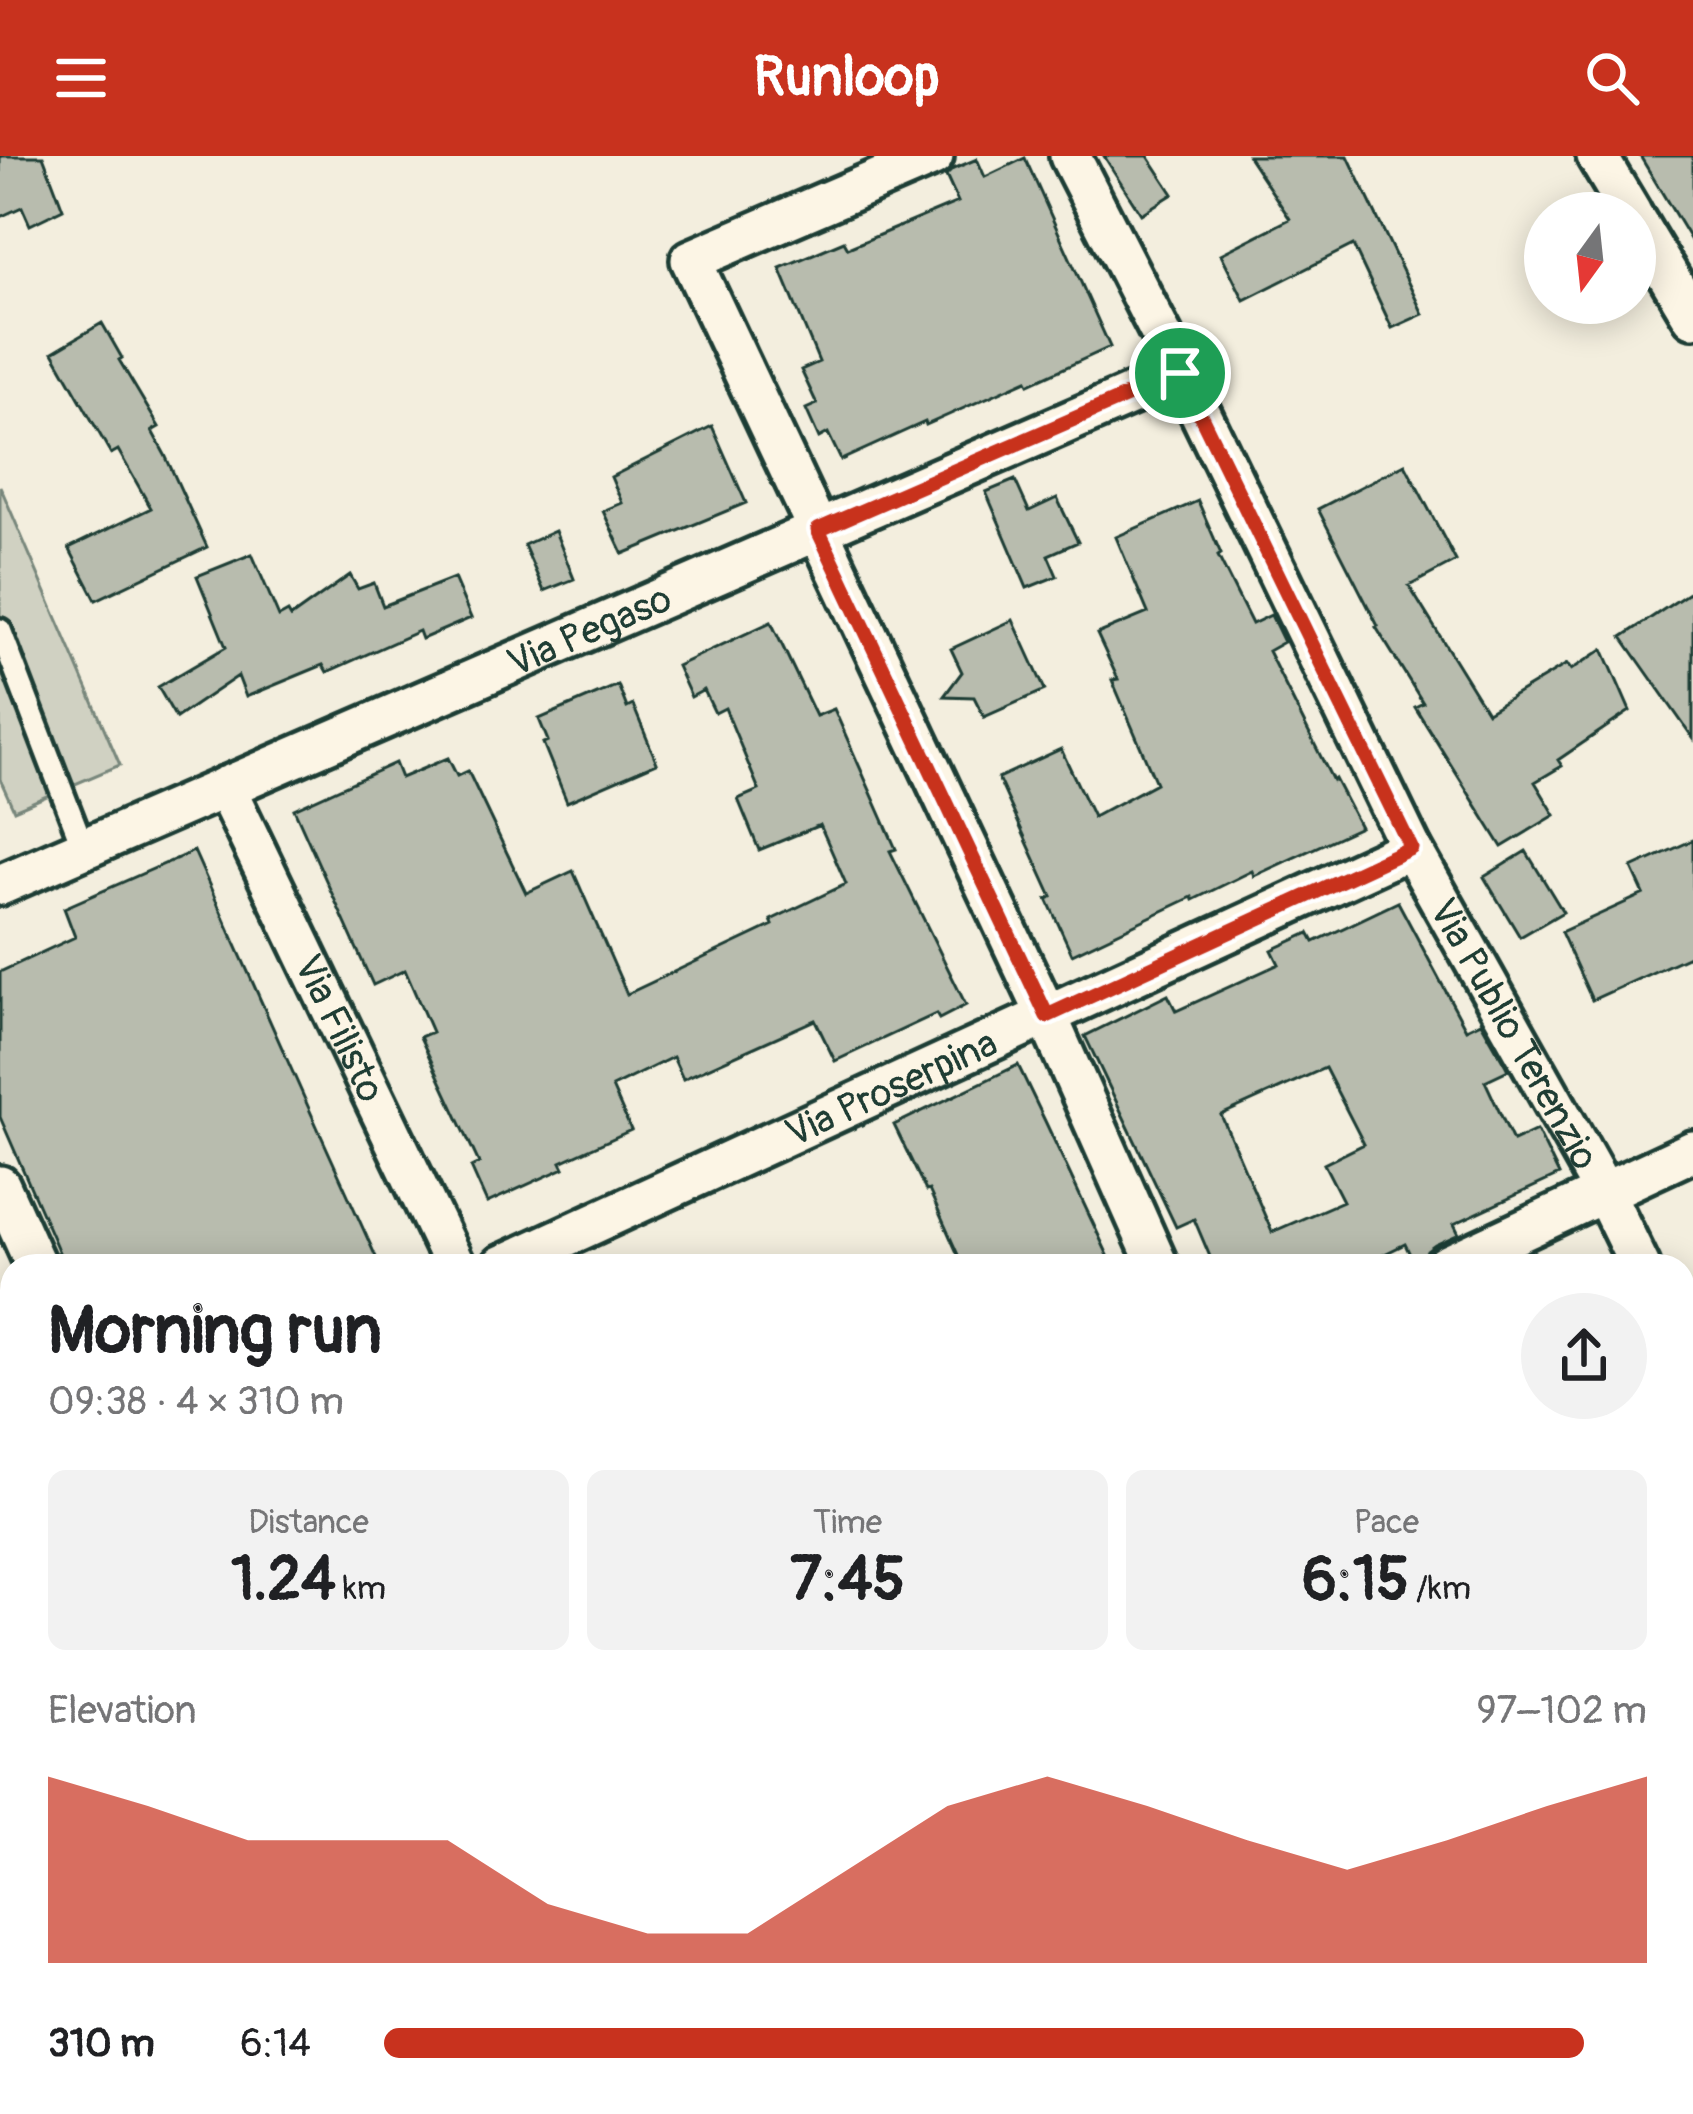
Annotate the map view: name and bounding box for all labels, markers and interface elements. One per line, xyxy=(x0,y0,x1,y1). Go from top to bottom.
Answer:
text: Runloop xyxy=(754,44,939,112)
icon: menu xyxy=(48,45,114,111)
icon: search xyxy=(1579,45,1645,111)
north arrow xyxy=(1524,192,1656,324)
map controls xyxy=(1524,192,1656,324)
pin xyxy=(1129,322,1231,424)
icon: arrive xyxy=(1147,340,1213,406)
street label: Via Pegaso xyxy=(500,574,679,688)
street label: Via Publio Terenzio xyxy=(1418,890,1609,1178)
street label: Via Filisto xyxy=(283,947,395,1110)
street label: Via Proserpina xyxy=(778,1019,1005,1158)
text: Morning run xyxy=(48,1290,382,1373)
button: share xyxy=(1521,1293,1647,1419)
text: 09:38 · 4 × 310 m xyxy=(48,1377,344,1426)
text: Distance xyxy=(248,1502,369,1543)
text: Time xyxy=(813,1502,882,1543)
text: Pace xyxy=(1354,1502,1419,1543)
text: 1.24 xyxy=(231,1543,336,1618)
text: 7:45 xyxy=(790,1543,905,1618)
text: 6:15 xyxy=(1302,1543,1409,1618)
text: km xyxy=(336,1568,386,1609)
text: /km xyxy=(1409,1568,1471,1609)
text: Elevation xyxy=(48,1686,197,1735)
text: 97–102 m xyxy=(1477,1686,1647,1735)
text: 310 m xyxy=(48,2019,155,2068)
text: 6:14 xyxy=(240,2019,311,2068)

